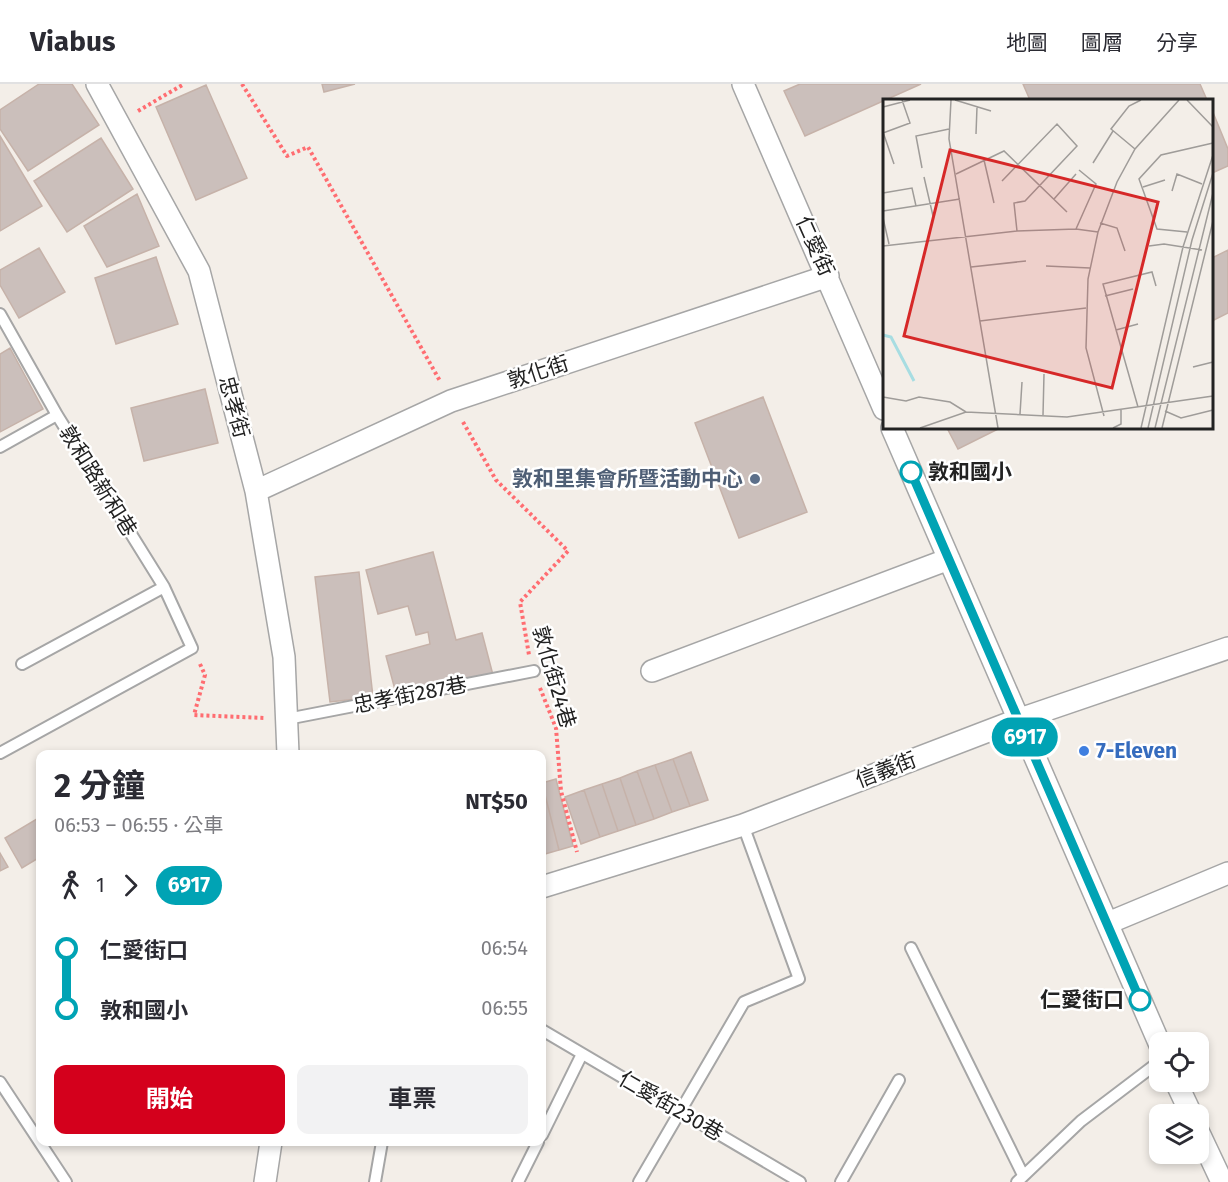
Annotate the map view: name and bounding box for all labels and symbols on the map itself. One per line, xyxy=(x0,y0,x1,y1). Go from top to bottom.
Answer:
inset map xyxy=(883,99,1213,429)
street label: 仁愛街 xyxy=(790,212,840,280)
street label: 敦化街 xyxy=(504,350,572,394)
street label: 忠孝街 xyxy=(213,373,255,441)
street label: 敦和路新和巷 xyxy=(54,421,142,541)
place label: 敦和國小 xyxy=(928,459,1012,485)
marker: 敦和國小 xyxy=(900,461,922,483)
place label: 敦和里集會所暨活動中心 xyxy=(512,466,743,492)
marker: 敦和里集會所暨活動中心 xyxy=(748,472,762,486)
street label: 敦化街24巷 xyxy=(527,623,581,731)
street label: 忠孝街287巷 xyxy=(351,671,469,719)
line badge: 6917 xyxy=(983,718,1067,756)
place label: 7-Eleven xyxy=(1096,738,1177,764)
marker: 7-Eleven xyxy=(1077,744,1091,758)
street label: 信義街 xyxy=(852,747,920,793)
place label: 仁愛街口 xyxy=(1040,987,1124,1013)
marker: 仁愛街口 xyxy=(1129,989,1151,1011)
street label: 仁愛街230巷 xyxy=(614,1066,728,1146)

